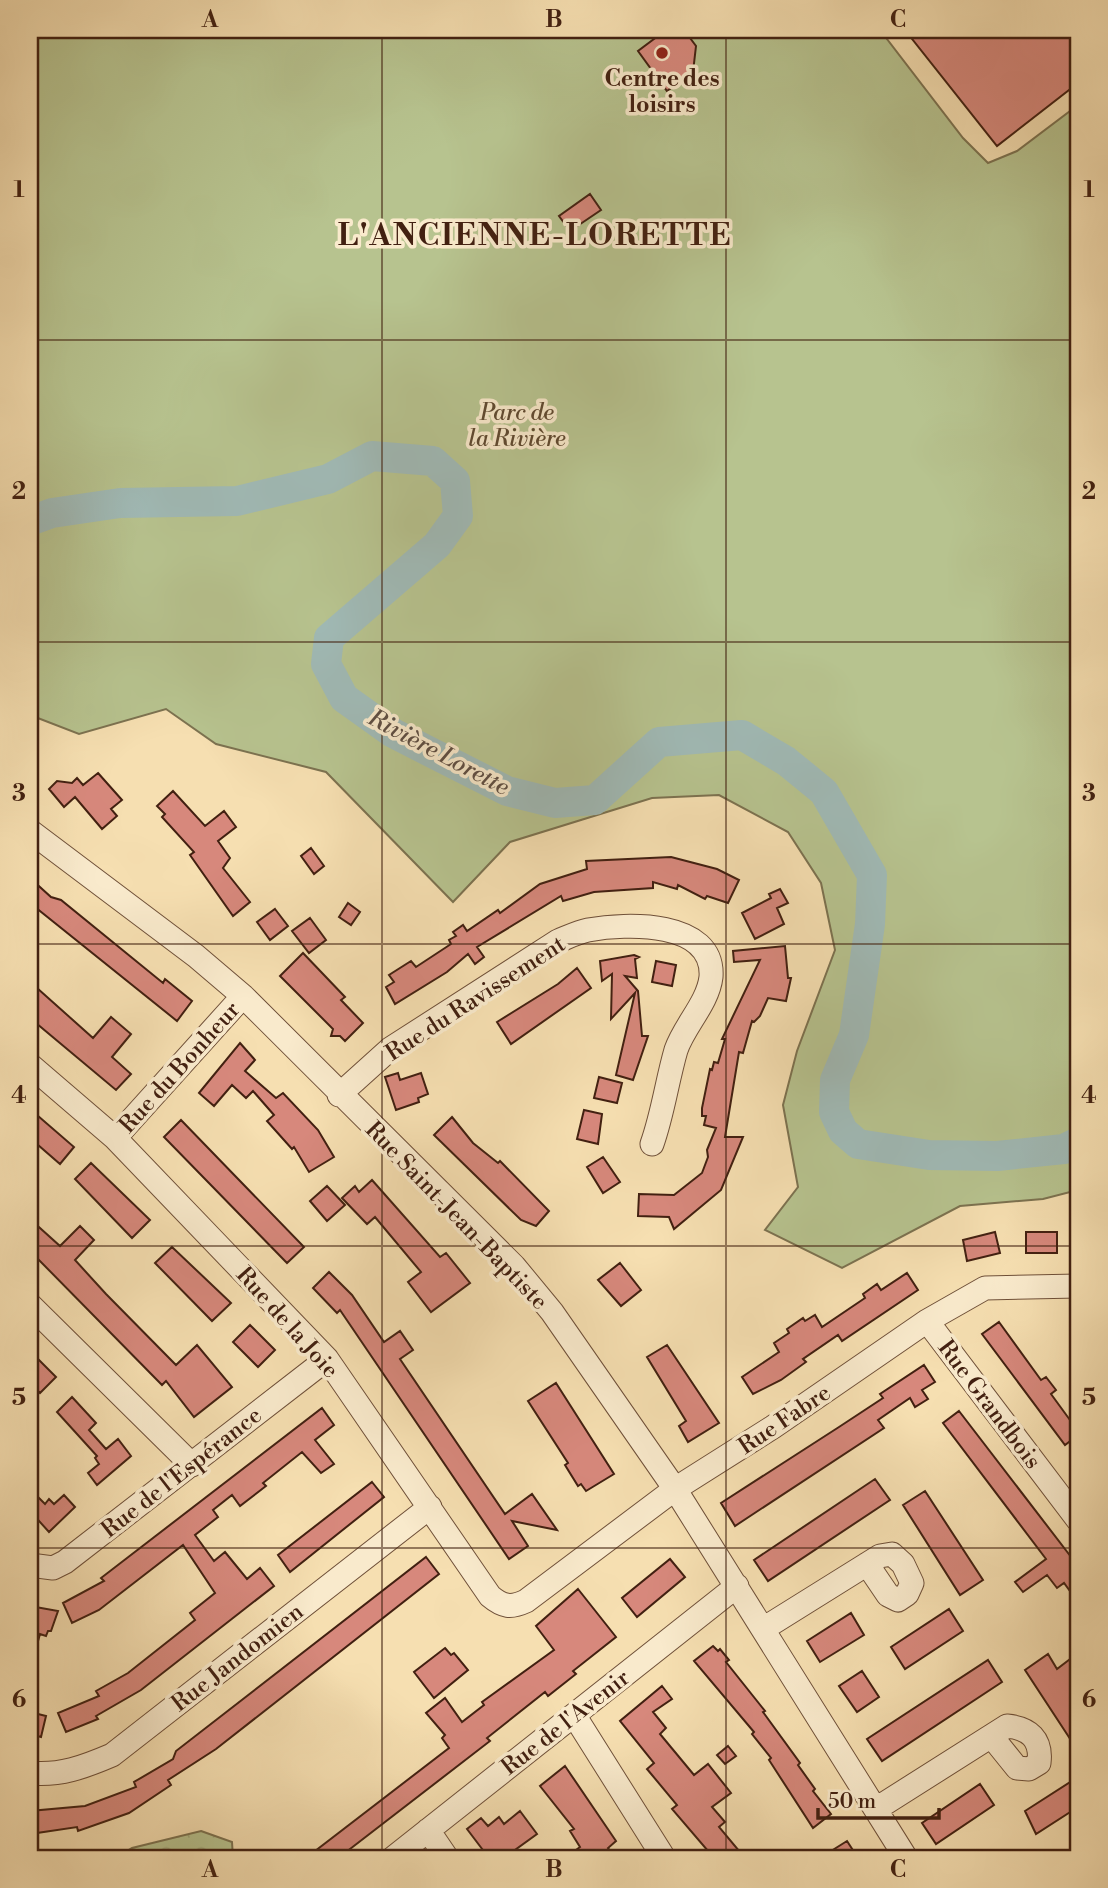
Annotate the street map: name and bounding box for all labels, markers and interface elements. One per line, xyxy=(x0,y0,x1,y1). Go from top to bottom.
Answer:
text: A xyxy=(201,6,219,34)
text: B xyxy=(545,6,563,34)
text: C xyxy=(890,6,906,34)
marker: Centre des loisirs xyxy=(654,45,670,61)
place label: Centre des loisirs xyxy=(604,65,720,119)
text: 1 xyxy=(13,176,25,204)
text: 1 xyxy=(1083,176,1095,204)
district label: L'ANCIENNE-LORETTE xyxy=(338,217,732,255)
park label: Parc de la Rivière xyxy=(468,399,566,453)
text: 2 xyxy=(12,478,26,506)
text: 2 xyxy=(1082,478,1096,506)
water label: Rivière Lorette xyxy=(362,703,514,803)
text: 3 xyxy=(12,780,26,808)
text: 3 xyxy=(1082,780,1096,808)
street label: Rue du Ravissement xyxy=(380,930,571,1067)
street label: Rue du Bonheur xyxy=(113,996,246,1139)
text: 4 xyxy=(11,1082,27,1110)
text: 4 xyxy=(1081,1082,1097,1110)
street label: Rue Saint-Jean-Baptiste xyxy=(359,1116,553,1316)
street label: Rue de la Joie xyxy=(230,1261,344,1384)
street label: Rue Grandbois xyxy=(932,1335,1047,1475)
street label: Rue Fabre xyxy=(733,1379,836,1461)
text: 5 xyxy=(12,1384,26,1412)
text: 5 xyxy=(1082,1384,1096,1412)
street label: Rue de l'Espérance xyxy=(96,1401,267,1544)
street label: Rue Jandomien xyxy=(166,1597,309,1718)
street label: Rue de l'Avenir xyxy=(496,1664,635,1782)
text: 6 xyxy=(12,1686,26,1714)
text: 6 xyxy=(1082,1686,1096,1714)
scale bar xyxy=(818,1776,938,1820)
text: 50 m xyxy=(828,1789,876,1815)
text: A xyxy=(201,1856,219,1884)
text: B xyxy=(545,1856,563,1884)
text: C xyxy=(890,1856,906,1884)

